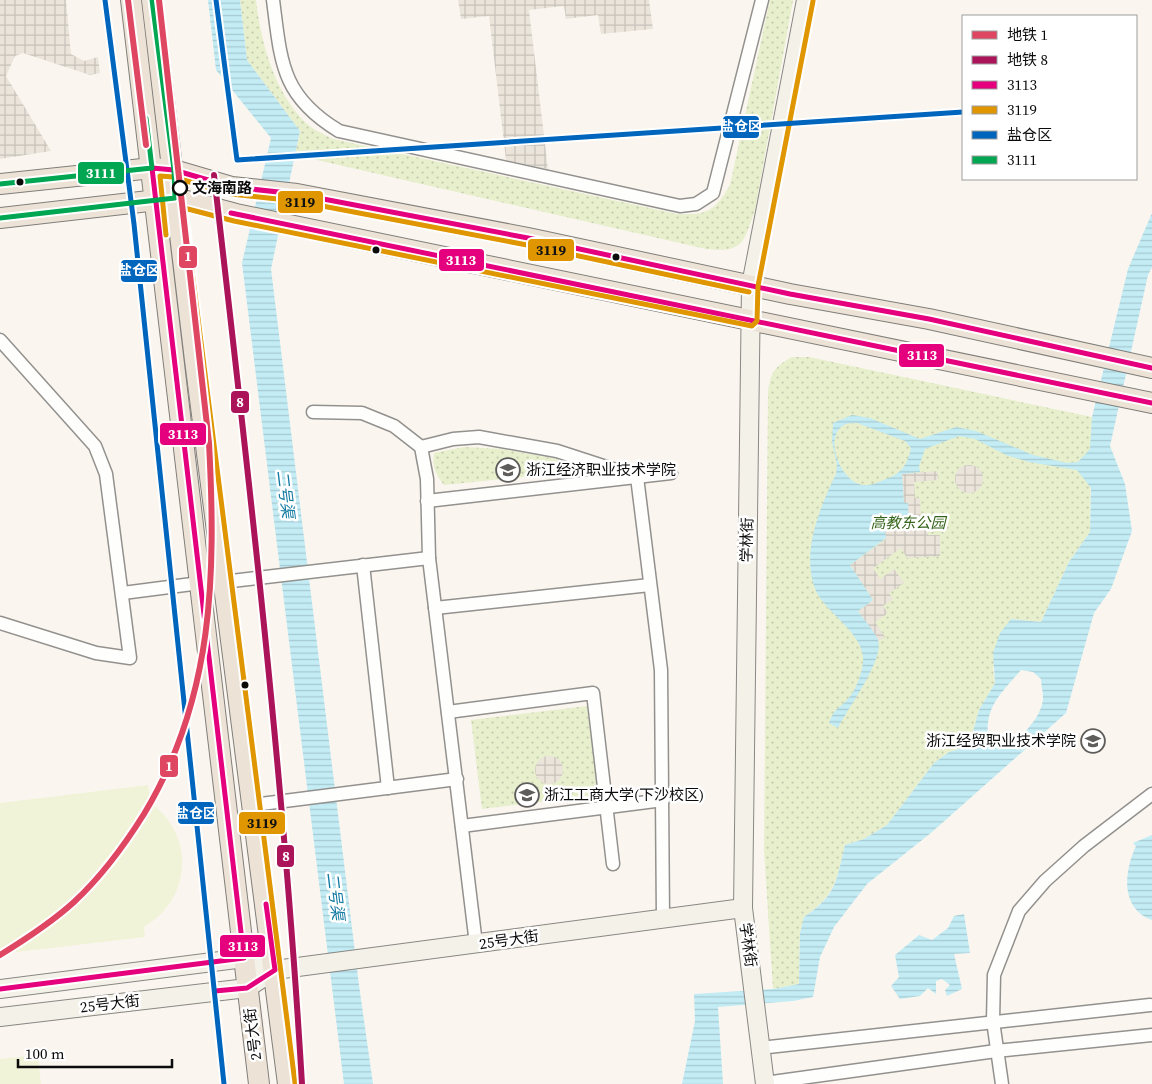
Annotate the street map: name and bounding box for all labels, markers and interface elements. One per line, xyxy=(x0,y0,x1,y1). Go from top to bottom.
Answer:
legend xyxy=(962,15,1137,180)
text: 地铁 1 xyxy=(1007,24,1048,45)
text: 地铁 8 xyxy=(1007,49,1048,70)
text: 3113 xyxy=(1007,74,1037,95)
text: 3119 xyxy=(1007,99,1037,120)
line badge: 盐仓区 xyxy=(722,115,760,139)
text: 盐仓区 xyxy=(720,116,762,136)
text: 盐仓区 xyxy=(1007,124,1052,145)
text: 3111 xyxy=(1007,149,1037,170)
line badge: 3111 xyxy=(77,161,125,185)
text: 3111 xyxy=(86,163,116,183)
unlabelled marker xyxy=(15,177,25,187)
place label: 文海南路 xyxy=(192,177,252,198)
marker: 文海南路 xyxy=(172,180,188,196)
line badge: 3119 xyxy=(277,190,324,214)
text: 3119 xyxy=(285,192,316,212)
line badge: 3119 xyxy=(527,238,575,262)
text: 3119 xyxy=(536,240,567,260)
line badge: 1 xyxy=(178,245,198,269)
unlabelled marker xyxy=(371,245,381,255)
text: 1 xyxy=(184,246,192,266)
line badge: 3113 xyxy=(438,248,485,272)
text: 3113 xyxy=(446,250,477,270)
unlabelled marker xyxy=(611,252,621,262)
line badge: 盐仓区 xyxy=(120,259,158,283)
text: 盐仓区 xyxy=(118,260,160,280)
line badge: 3113 xyxy=(898,343,945,368)
text: 3113 xyxy=(907,345,938,365)
line badge: 8 xyxy=(230,390,250,414)
text: 8 xyxy=(236,392,244,412)
line badge: 3113 xyxy=(159,422,207,446)
text: 3113 xyxy=(168,424,199,444)
school or university icon: 浙江经济职业技术学院 xyxy=(495,457,521,483)
place label: 浙江经济职业技术学院 xyxy=(526,459,676,480)
water label: 二号渠 xyxy=(272,469,300,521)
park label: 高教东公园 xyxy=(870,512,947,533)
street label: 学林街 xyxy=(736,517,757,563)
unlabelled marker xyxy=(240,680,250,690)
school or university icon: 浙江经贸职业技术学院 xyxy=(1080,728,1106,754)
place label: 浙江经贸职业技术学院 xyxy=(926,730,1076,751)
line badge: 1 xyxy=(159,754,179,778)
text: 1 xyxy=(165,756,173,776)
school or university icon: 浙江工商大学(下沙校区) xyxy=(514,782,540,808)
place label: 浙江工商大学(下沙校区) xyxy=(544,784,704,805)
line badge: 盐仓区 xyxy=(177,801,215,825)
text: 盐仓区 xyxy=(175,803,217,823)
line badge: 3119 xyxy=(238,811,286,835)
text: 3119 xyxy=(247,813,278,833)
line badge: 8 xyxy=(276,844,295,868)
text: 8 xyxy=(282,846,290,866)
water label: 二号渠 xyxy=(322,871,350,923)
street label: 学林街 xyxy=(735,921,762,969)
street label: 25号大街 xyxy=(478,925,540,954)
line badge: 3113 xyxy=(219,934,266,958)
text: 3113 xyxy=(228,936,259,956)
street label: 25号大街 xyxy=(79,989,141,1018)
street label: 2号大街 xyxy=(239,1007,266,1061)
scale bar xyxy=(18,1036,171,1068)
text: 100 m xyxy=(25,1043,65,1064)

